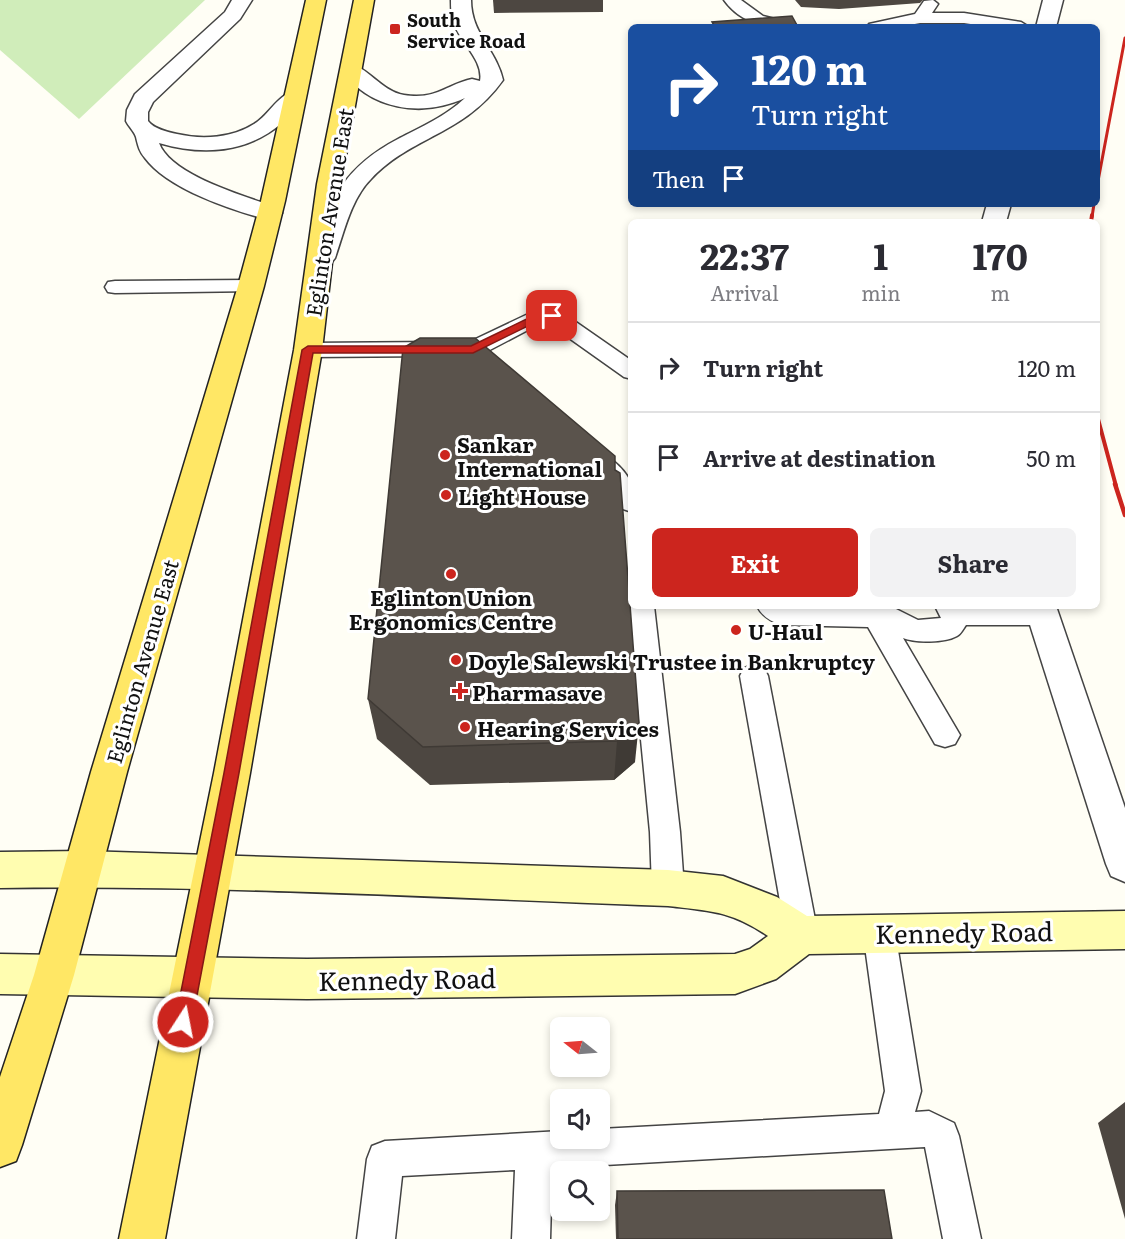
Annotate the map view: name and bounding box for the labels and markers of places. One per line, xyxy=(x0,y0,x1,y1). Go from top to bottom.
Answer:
place label: South Service Road xyxy=(407,6,526,54)
marker: South Service Road xyxy=(388,22,402,36)
pin xyxy=(526,290,577,341)
place label: Sankar International xyxy=(457,428,602,483)
marker: Sankar International xyxy=(438,448,452,462)
place label: Light House xyxy=(458,480,586,511)
marker: Light House xyxy=(439,488,453,502)
marker: Eglinton Union Ergonomics Centre xyxy=(444,567,458,581)
place label: Eglinton Union Ergonomics Centre xyxy=(349,581,553,636)
place label: U-Haul xyxy=(748,615,823,646)
marker: U-Haul xyxy=(729,623,743,637)
place label: Doyle Salewski Trustee in Bankruptcy xyxy=(468,645,875,676)
marker: Doyle Salewski Trustee in Bankruptcy xyxy=(449,653,463,667)
place label: Pharmasave xyxy=(472,676,603,707)
marker: Pharmasave xyxy=(453,684,467,698)
place label: Hearing Services xyxy=(477,712,659,743)
marker: Hearing Services xyxy=(458,720,472,734)

